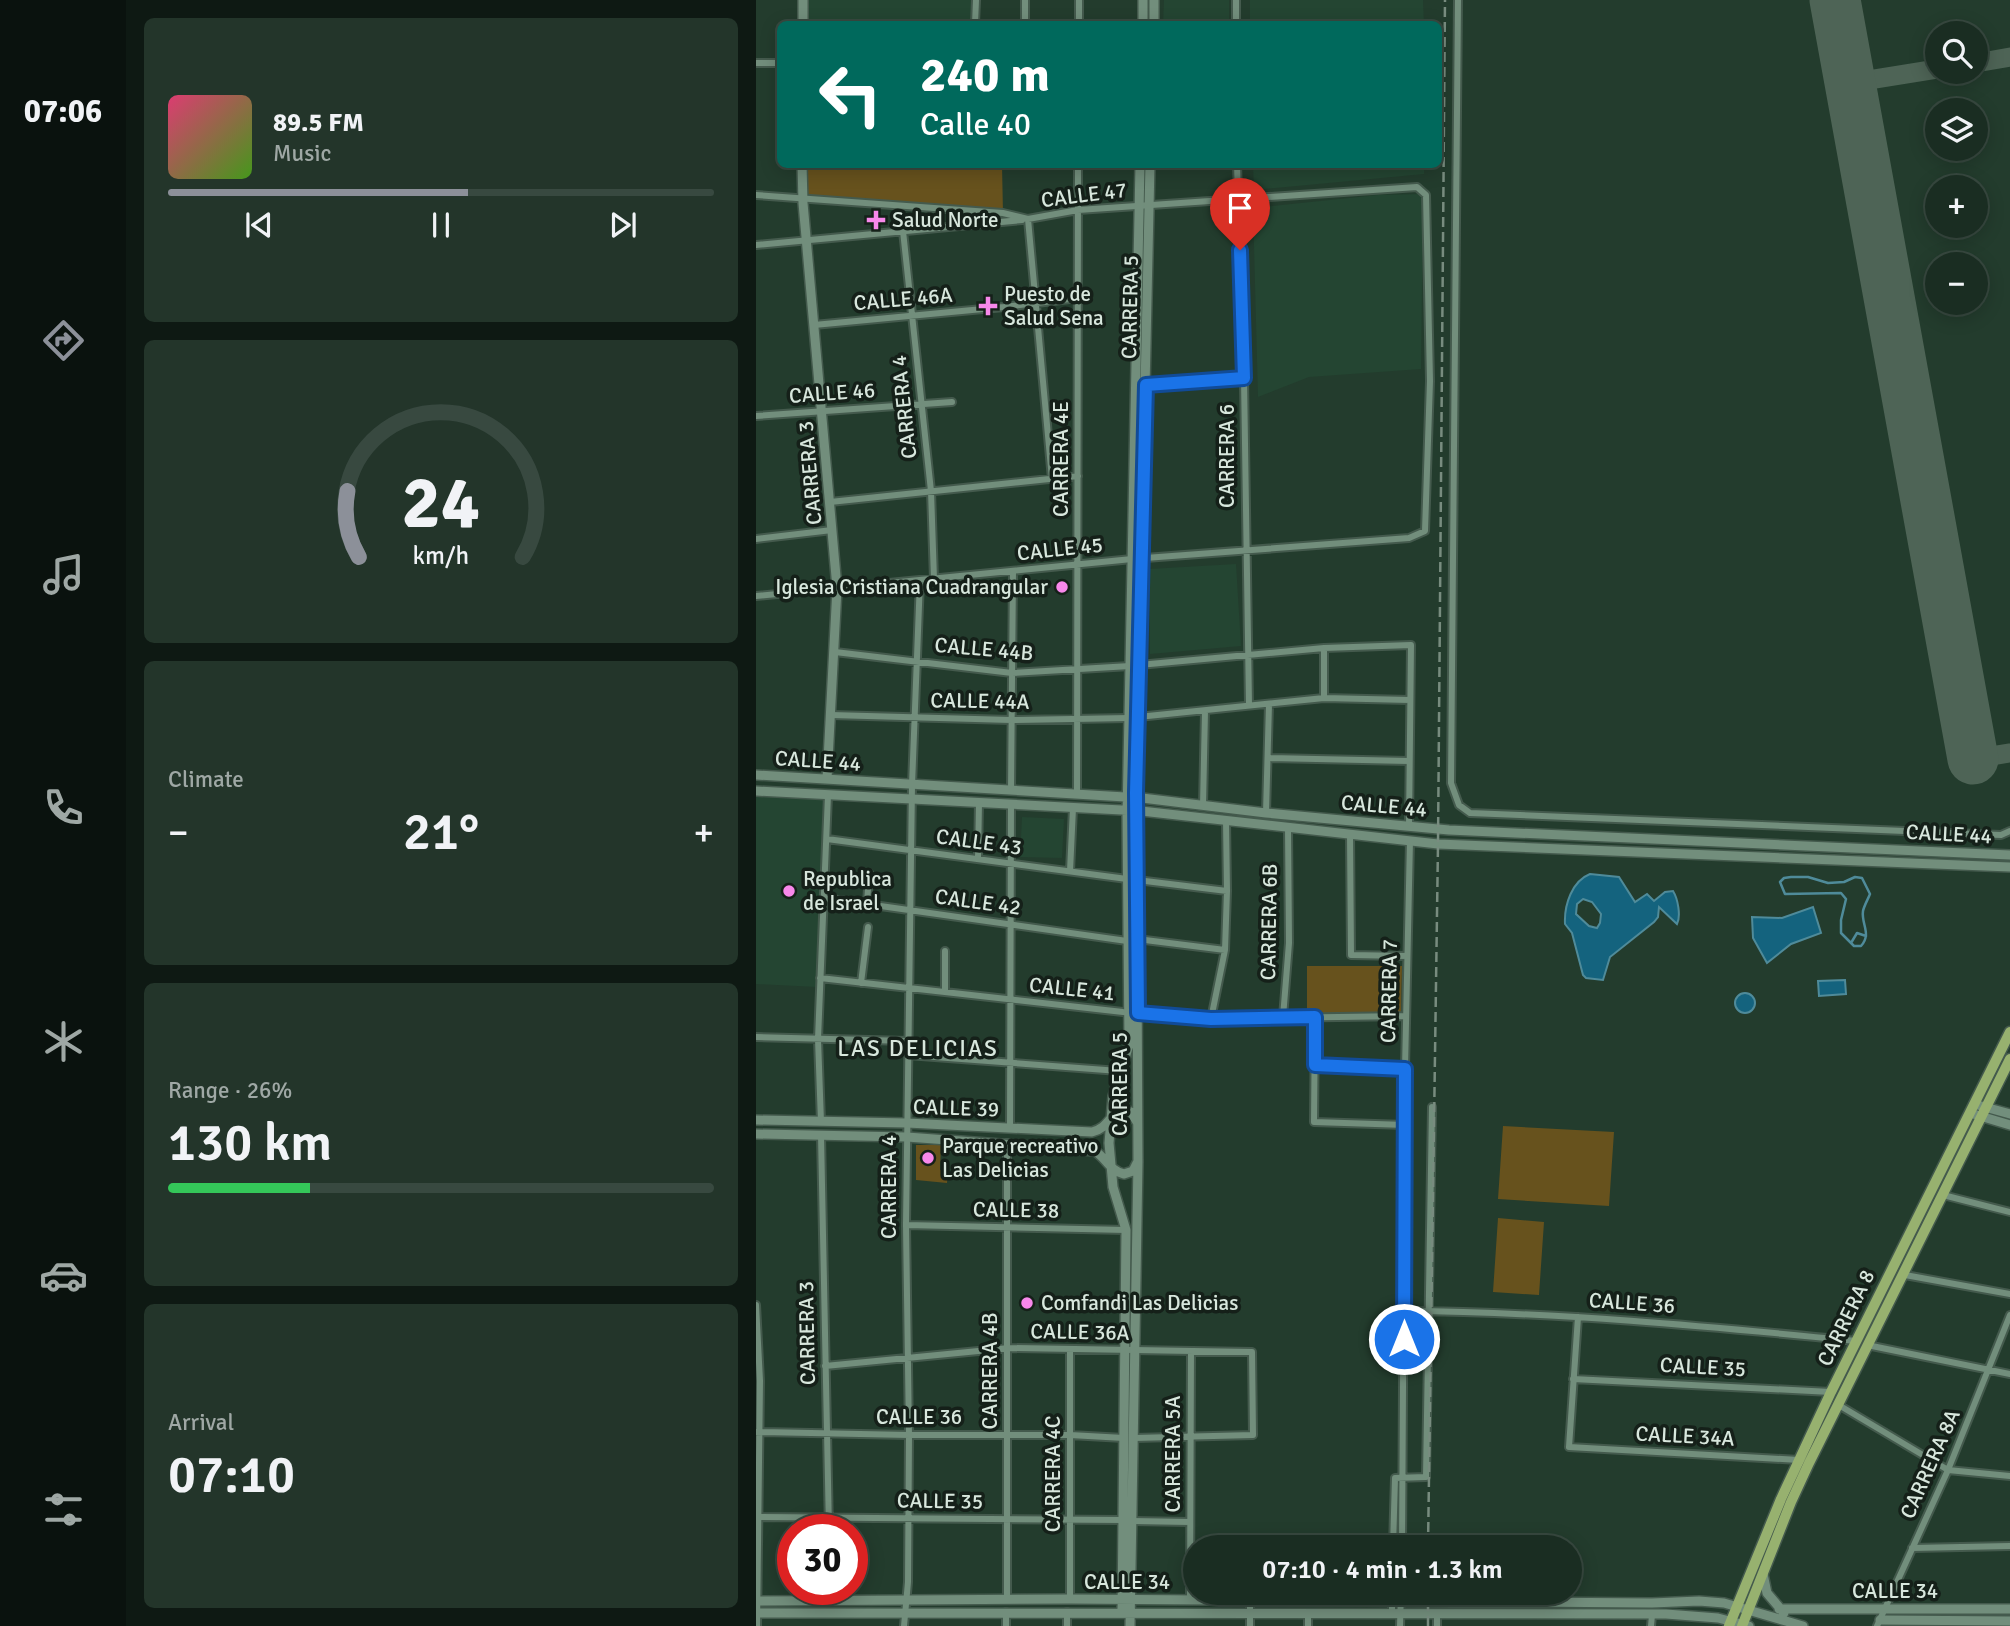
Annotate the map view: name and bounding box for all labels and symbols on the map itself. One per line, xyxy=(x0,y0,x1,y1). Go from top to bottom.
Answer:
street label: CALLE 47 xyxy=(1040,177,1128,213)
pin xyxy=(1210,178,1270,250)
place label: Salud Norte xyxy=(892,207,999,233)
marker: Salud Norte xyxy=(866,210,886,230)
street label: CARRERA 5 xyxy=(1116,255,1144,359)
place label: Puesto de Salud Sena xyxy=(1004,281,1104,331)
street label: CALLE 46A xyxy=(853,282,954,316)
marker: Puesto de Salud Sena xyxy=(978,296,998,316)
street label: CARRERA 4 xyxy=(886,354,922,460)
street label: CALLE 46 xyxy=(788,377,876,409)
street label: CARRERA 4E xyxy=(1048,401,1074,517)
street label: CARRERA 6 xyxy=(1214,404,1240,508)
street label: CARRERA 3 xyxy=(793,420,827,526)
street label: CALLE 45 xyxy=(1016,532,1104,566)
place label: Iglesia Cristiana Cuadrangular xyxy=(775,574,1048,600)
marker: Iglesia Cristiana Cuadrangular xyxy=(1054,579,1070,595)
street label: CALLE 44B xyxy=(934,632,1034,666)
street label: CALLE 44A xyxy=(930,687,1030,715)
street label: CALLE 44 xyxy=(774,745,862,777)
street label: CALLE 44 xyxy=(1340,789,1428,823)
street label: CALLE 44 xyxy=(1905,819,1993,849)
street label: CALLE 43 xyxy=(935,823,1023,861)
street label: CARRERA 6B xyxy=(1255,863,1283,981)
place label: Republica de Israel xyxy=(803,866,892,916)
marker: Republica de Israel xyxy=(781,883,797,899)
street label: CALLE 42 xyxy=(934,883,1022,921)
street label: CARRERA 7 xyxy=(1375,939,1403,1043)
street label: CALLE 41 xyxy=(1028,972,1116,1006)
street label: CARRERA 5 xyxy=(1107,1032,1133,1136)
district label: LAS DELICIAS xyxy=(837,1034,999,1063)
street label: CALLE 39 xyxy=(912,1094,1000,1122)
place label: Parque recreativo Las Delicias xyxy=(942,1133,1099,1183)
street label: CARRERA 4 xyxy=(876,1135,902,1239)
marker: Parque recreativo Las Delicias xyxy=(920,1150,936,1166)
street label: CALLE 38 xyxy=(973,1196,1059,1224)
street label: CARRERA 8 xyxy=(1812,1266,1880,1370)
street label: CARRERA 3 xyxy=(793,1281,821,1385)
street label: CALLE 36 xyxy=(1588,1287,1676,1319)
place label: Comfandi Las Delicias xyxy=(1041,1290,1238,1316)
marker: Comfandi Las Delicias xyxy=(1019,1295,1035,1311)
position arrow xyxy=(1367,1302,1441,1376)
street label: CARRERA 4B xyxy=(977,1313,1003,1429)
street label: CALLE 36A xyxy=(1030,1318,1130,1346)
street label: CALLE 35 xyxy=(1659,1352,1747,1382)
street label: CARRERA 5A xyxy=(1160,1395,1186,1512)
street label: CALLE 36 xyxy=(876,1404,962,1430)
street label: CARRERA 8A xyxy=(1894,1405,1966,1523)
street label: CARRERA 4C xyxy=(1040,1416,1066,1532)
street label: CALLE 34A xyxy=(1635,1420,1735,1452)
street label: CALLE 35 xyxy=(897,1487,983,1515)
speed limit sign: 30 xyxy=(777,1514,868,1605)
street label: CALLE 34 xyxy=(1084,1569,1170,1595)
street label: CALLE 34 xyxy=(1852,1578,1938,1604)

